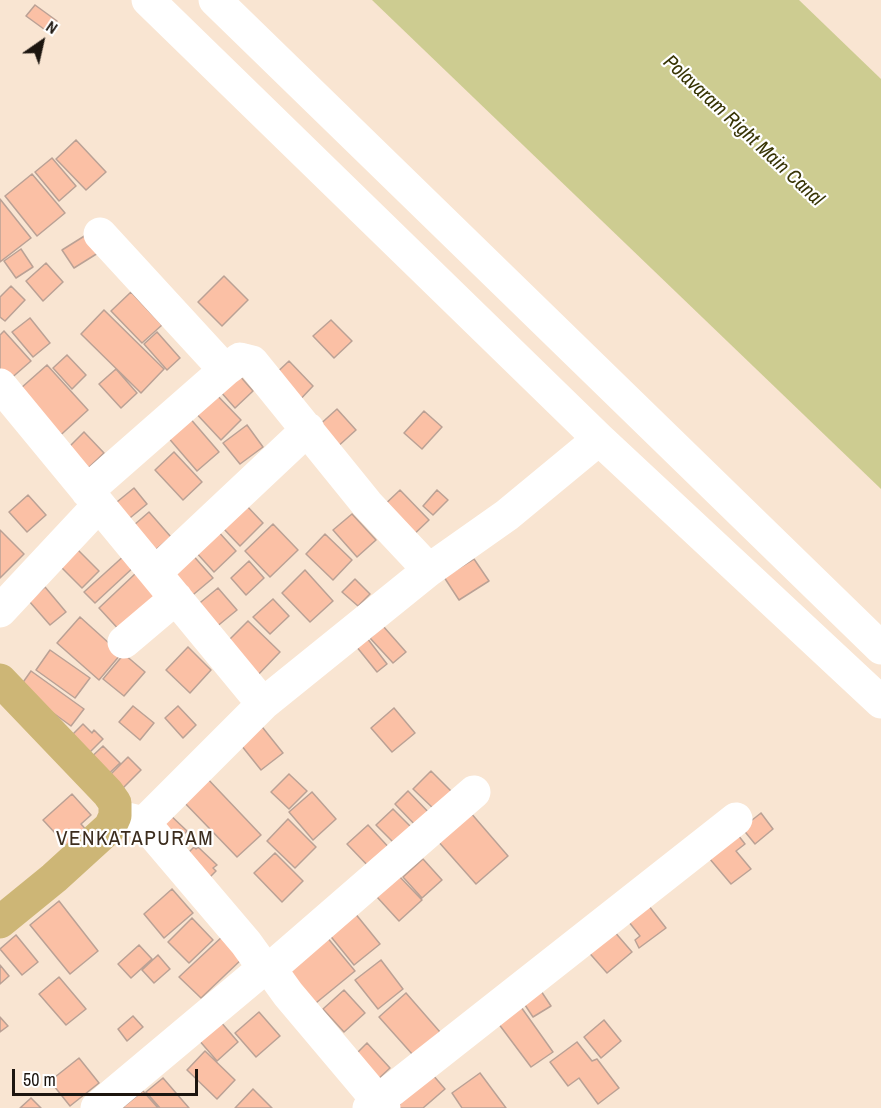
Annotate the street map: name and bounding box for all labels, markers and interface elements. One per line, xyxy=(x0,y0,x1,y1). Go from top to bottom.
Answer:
north arrow xyxy=(12,12,72,72)
text: N xyxy=(42,15,62,39)
water label: Polavaram Right Main Canal xyxy=(658,50,828,212)
district label: VENKATAPURAM xyxy=(56,826,214,852)
scale bar xyxy=(15,1057,201,1095)
text: 50 m xyxy=(23,1067,56,1092)

